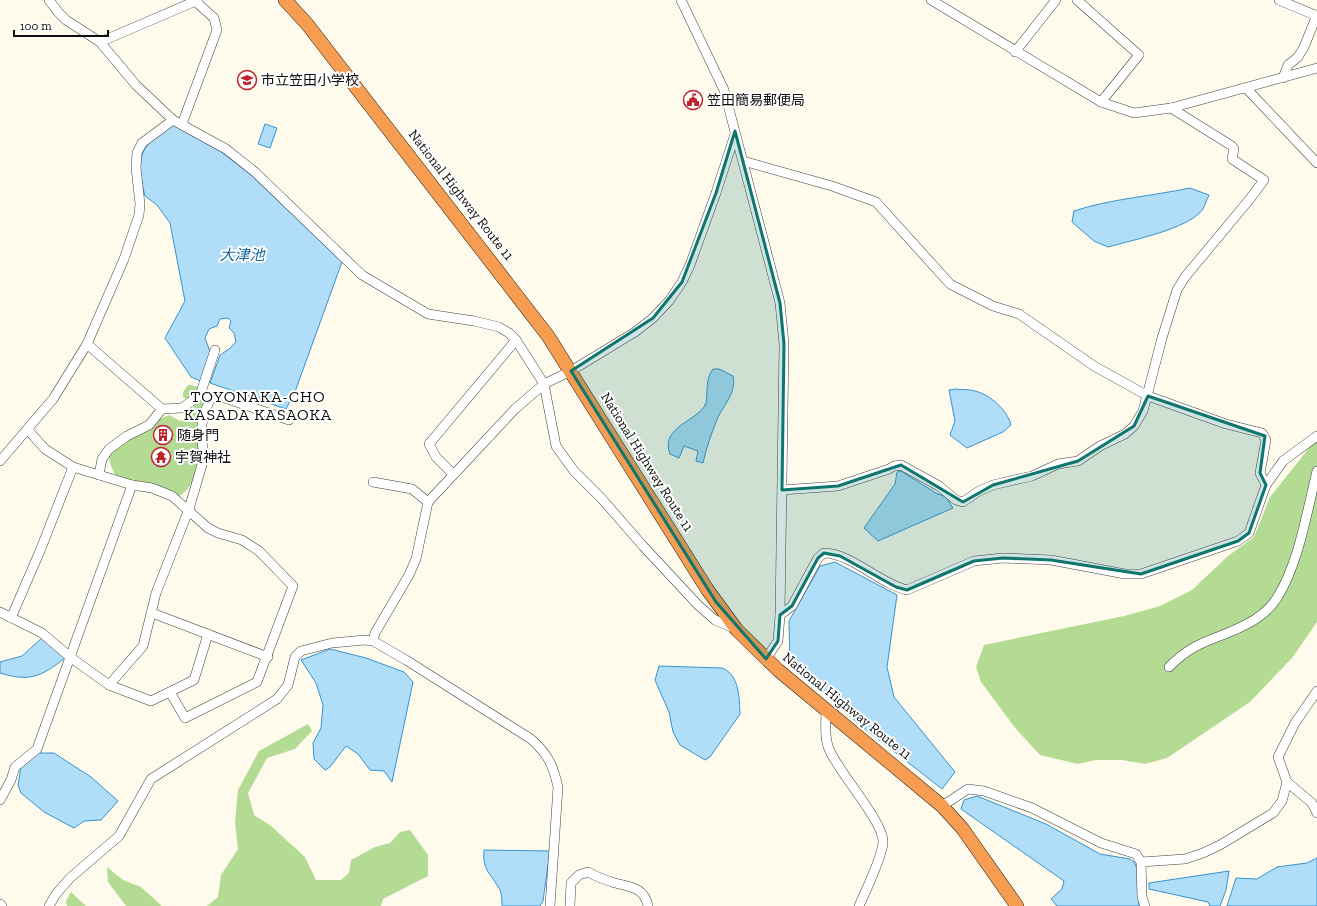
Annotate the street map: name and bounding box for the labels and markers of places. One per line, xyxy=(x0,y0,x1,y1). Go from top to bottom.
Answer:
school or university icon: 市立笠田小学校 xyxy=(236,69,258,91)
place label: 市立笠田小学校 xyxy=(261,72,359,89)
public building icon: 笠田簡易郵便局 xyxy=(682,89,704,111)
place label: 笠田簡易郵便局 xyxy=(707,92,805,109)
building icon: 随身門 xyxy=(152,424,174,446)
place label: 随身門 xyxy=(177,427,219,444)
temple icon: 宇賀神社 xyxy=(150,446,172,468)
place label: 宇賀神社 xyxy=(175,449,231,466)

